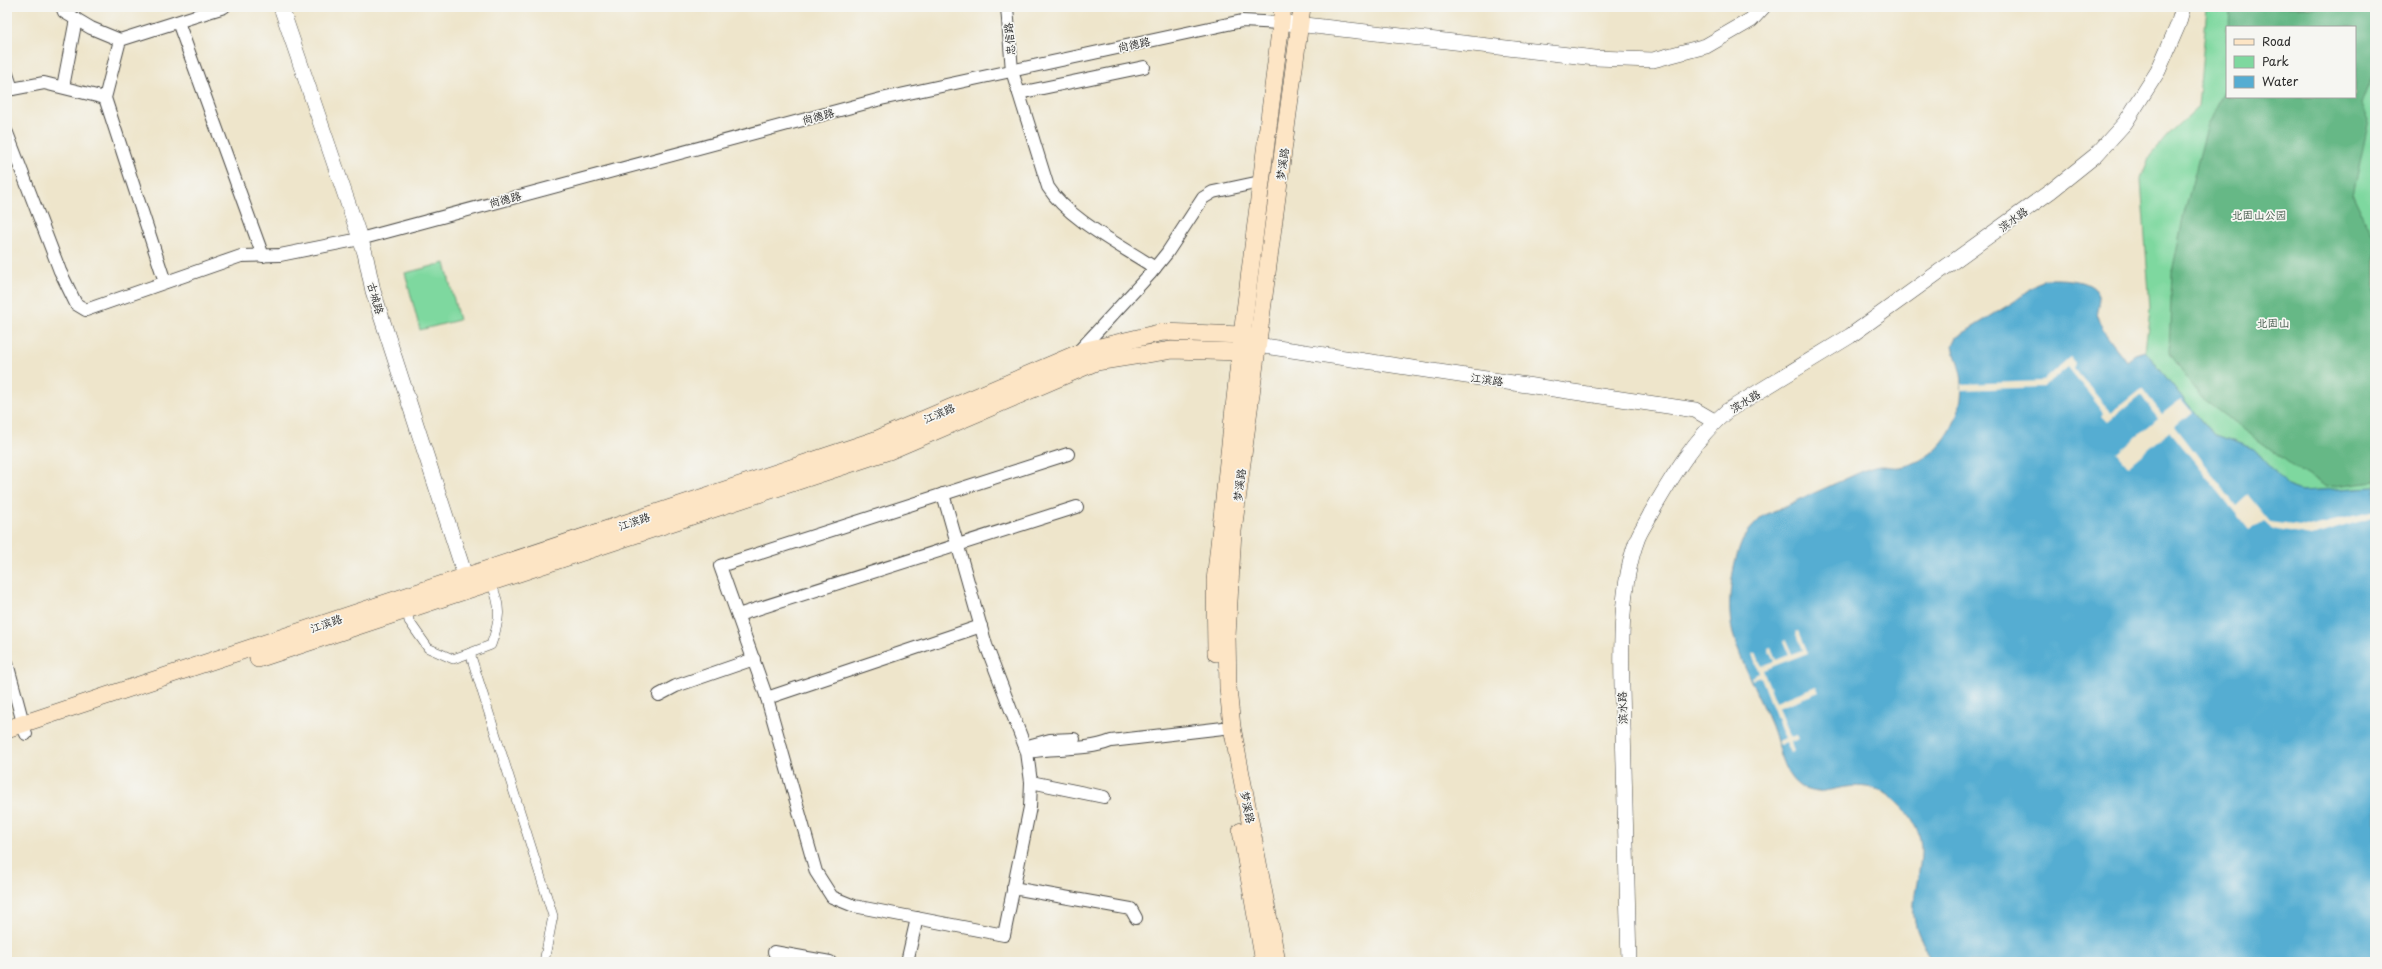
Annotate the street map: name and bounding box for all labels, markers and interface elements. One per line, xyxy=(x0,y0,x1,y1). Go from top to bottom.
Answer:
street label: 忠信路 xyxy=(999,22,1019,56)
legend xyxy=(2226,26,2356,98)
street label: 尚德路 xyxy=(1116,32,1152,56)
text: Road xyxy=(2262,32,2291,50)
text: Park xyxy=(2262,52,2289,70)
text: Water xyxy=(2262,72,2299,90)
street label: 尚德路 xyxy=(800,104,836,128)
street label: 梦溪路 xyxy=(1271,146,1293,182)
street label: 尚德路 xyxy=(487,187,523,211)
street label: 滨水路 xyxy=(1995,202,2031,236)
park label: 北固山公园 xyxy=(2232,206,2287,223)
street label: 古城路 xyxy=(363,280,389,316)
park label: 北固山 xyxy=(2257,314,2290,331)
street label: 江滨路 xyxy=(1469,368,1505,390)
street label: 滨水路 xyxy=(1726,385,1764,417)
street label: 江滨路 xyxy=(920,399,958,427)
street label: 梦溪路 xyxy=(1229,468,1249,502)
street label: 江滨路 xyxy=(616,508,652,534)
street label: 江滨路 xyxy=(308,610,344,636)
street label: 滨水路 xyxy=(1613,691,1631,725)
street label: 梦溪路 xyxy=(1237,789,1259,825)

